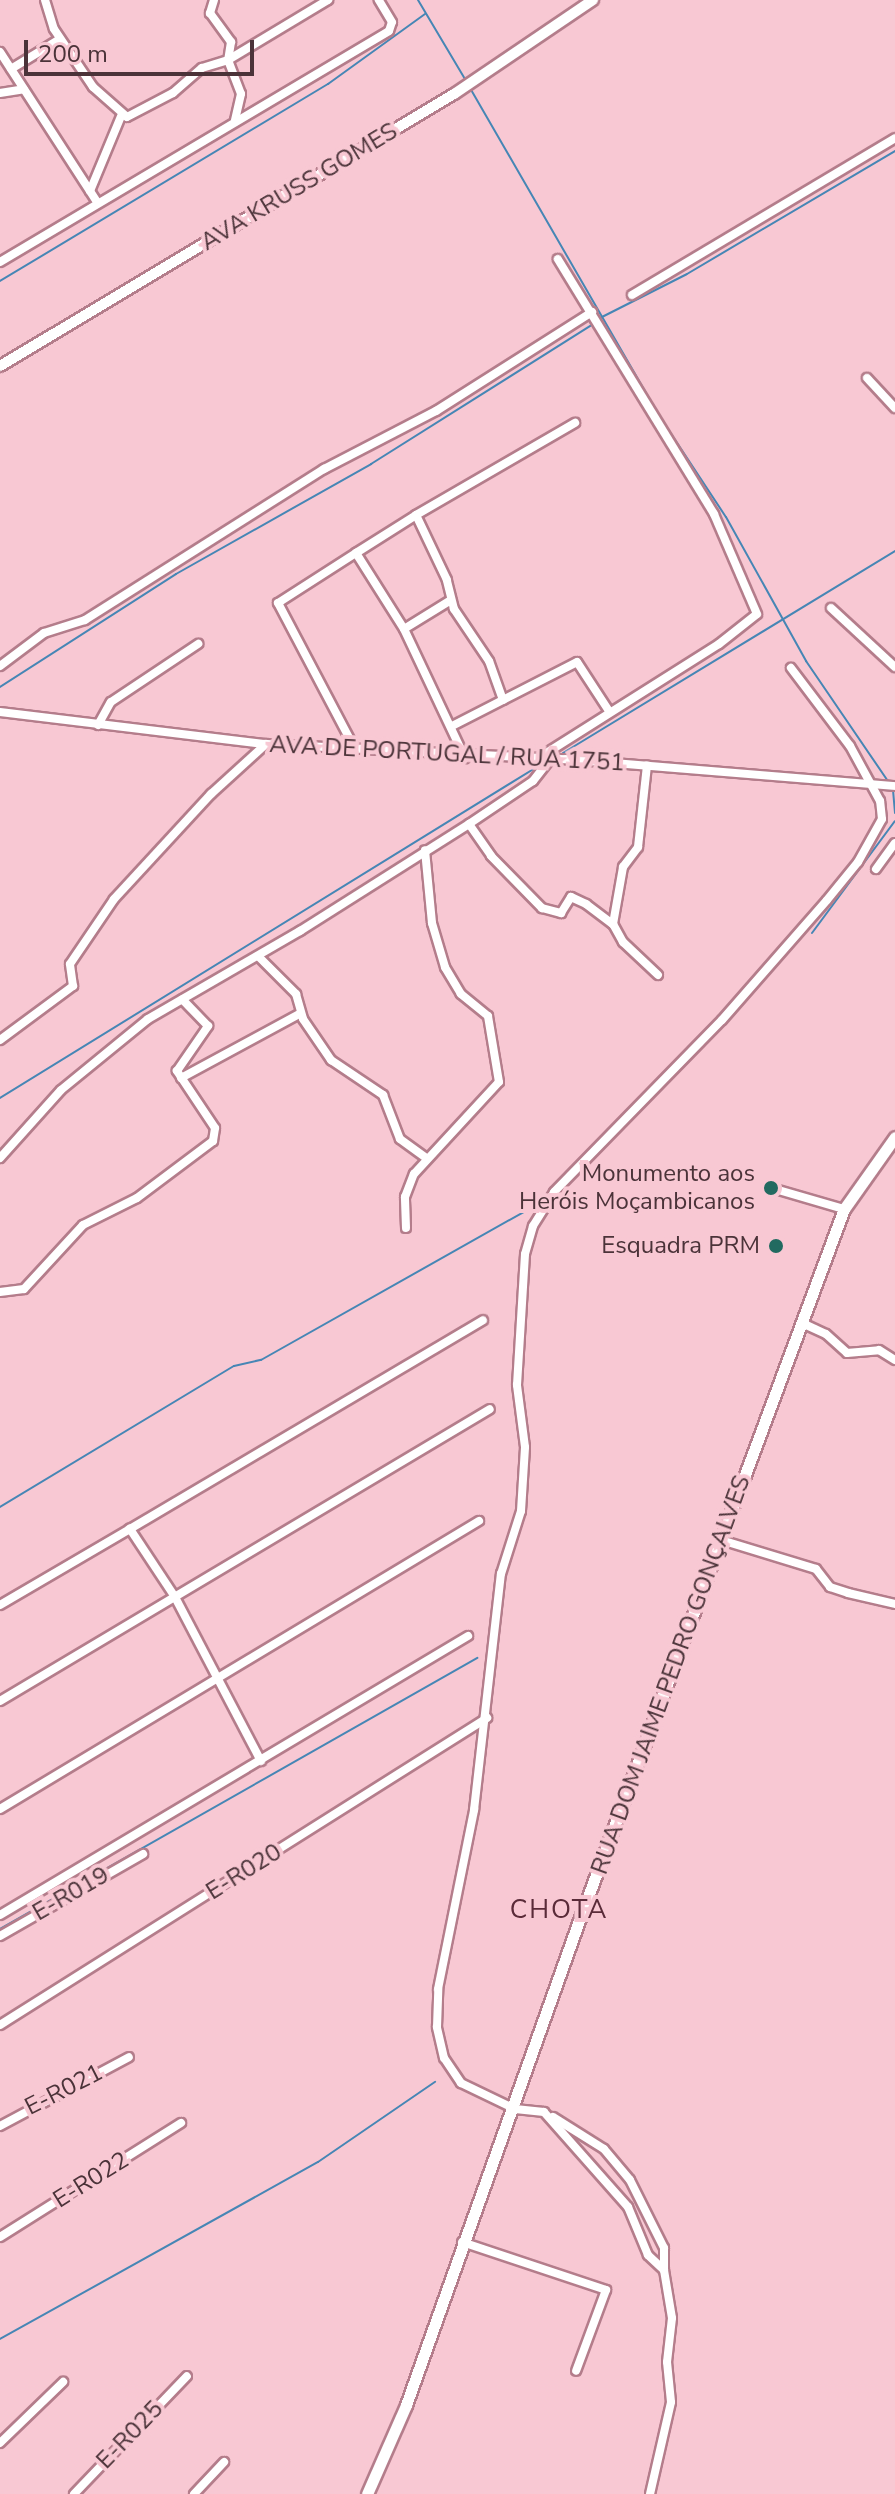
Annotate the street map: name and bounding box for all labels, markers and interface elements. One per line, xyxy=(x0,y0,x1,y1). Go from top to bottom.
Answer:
scale bar xyxy=(28,24,258,74)
text: 200 m xyxy=(38,38,108,70)
street label: AVA KRUSS GOMES xyxy=(196,117,402,257)
street label: AVA DE PORTUGAL / RUA 1751 xyxy=(269,730,625,778)
place label: Monumento aos Heróis Moçambicanos xyxy=(519,1160,755,1216)
marker: Monumento aos Heróis Moçambicanos xyxy=(762,1179,780,1197)
place label: Esquadra PRM xyxy=(601,1232,760,1260)
marker: Esquadra PRM xyxy=(767,1237,785,1255)
street label: RUA DOM JAIME PEDRO GONÇALVES xyxy=(585,1472,757,1878)
street label: E-R020 xyxy=(201,1838,287,1906)
street label: E-R019 xyxy=(28,1861,114,1927)
district label: CHOTA xyxy=(510,1894,608,1926)
street label: E-R021 xyxy=(20,2058,108,2122)
street label: E-R022 xyxy=(48,2146,134,2214)
street label: E-R025 xyxy=(91,2395,169,2475)

